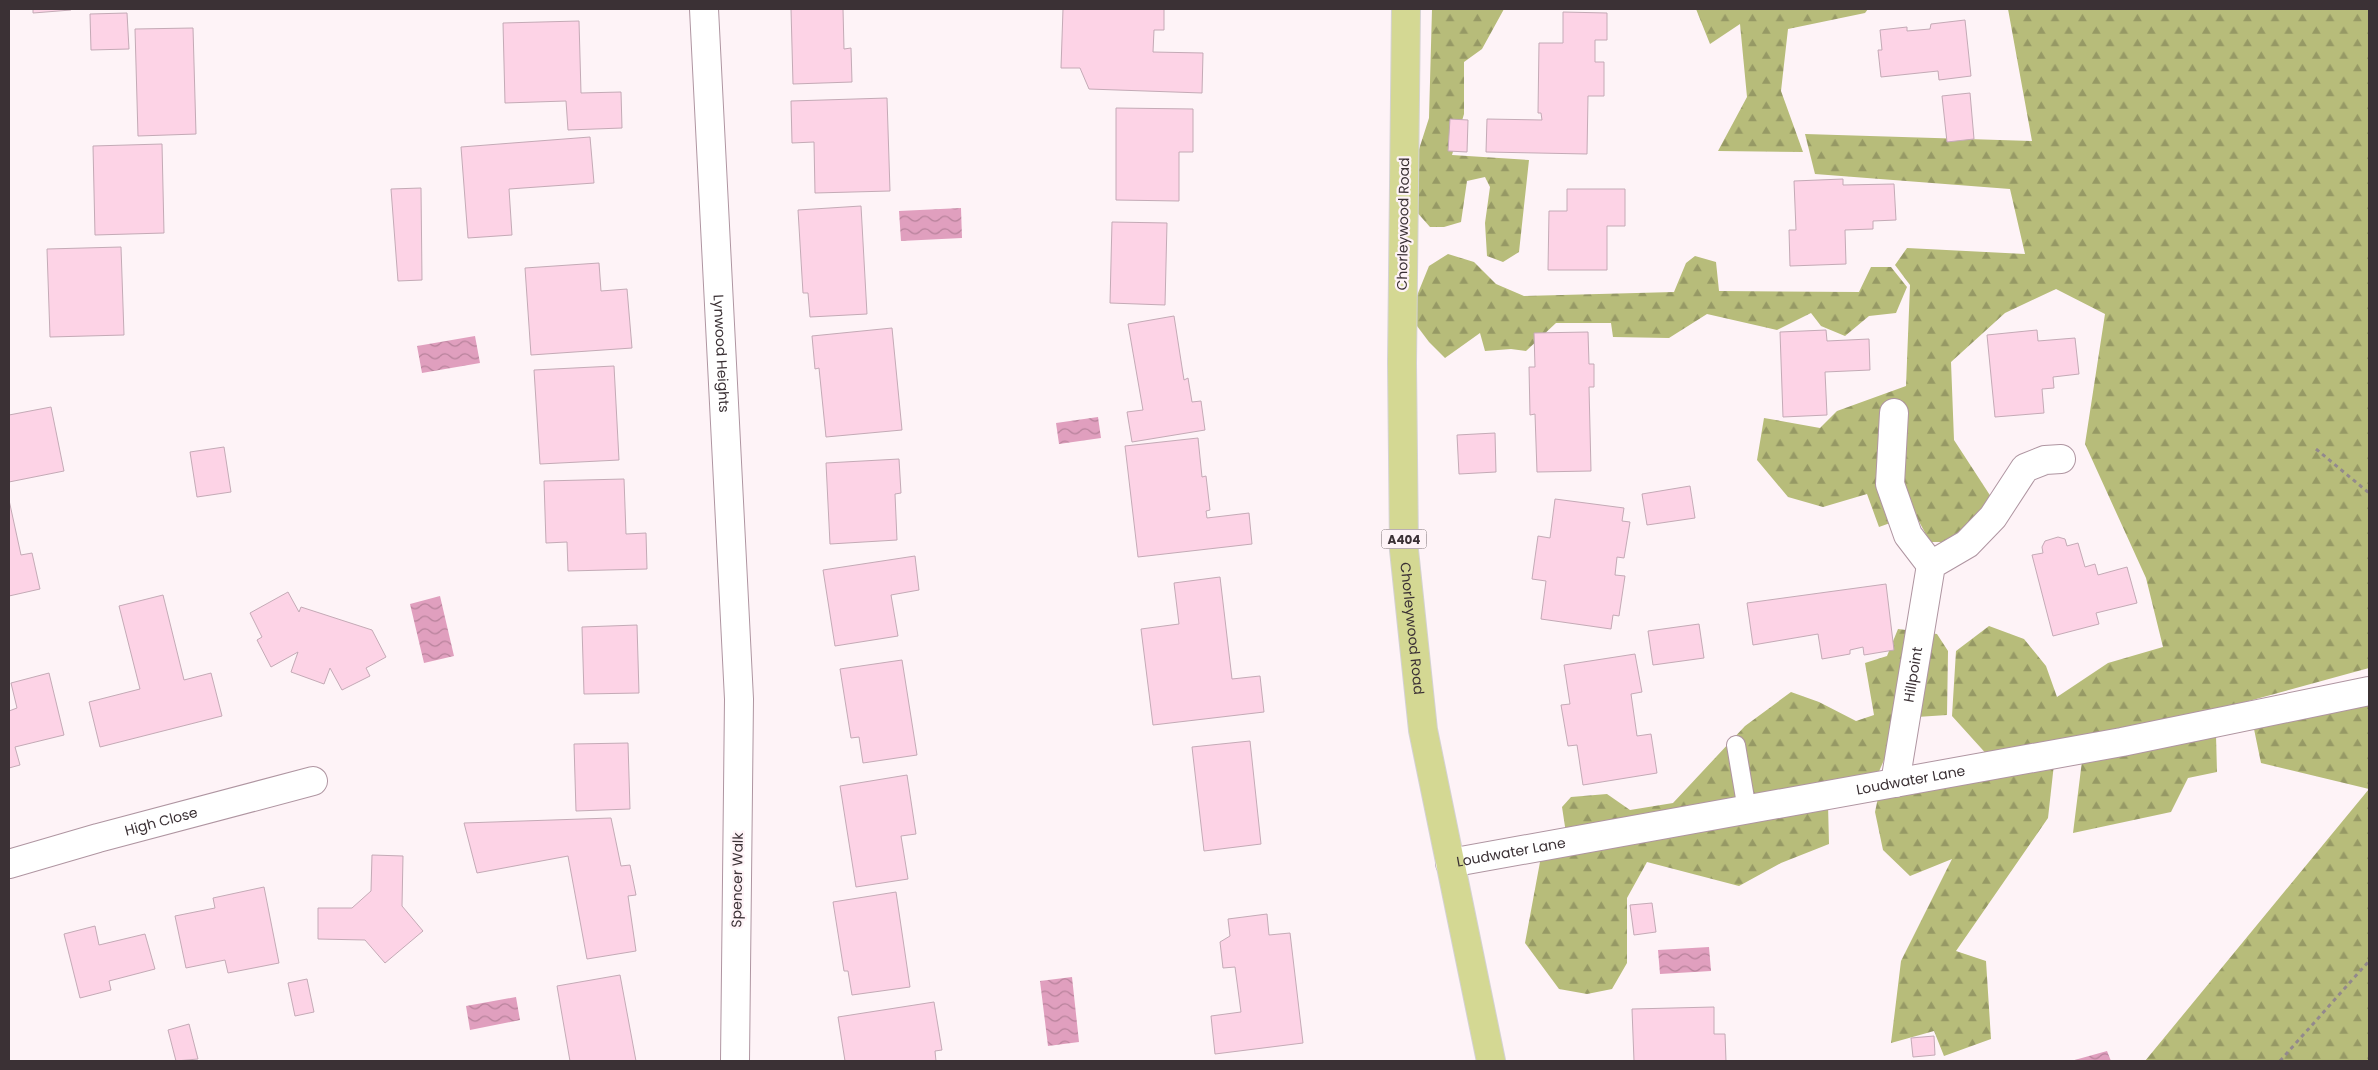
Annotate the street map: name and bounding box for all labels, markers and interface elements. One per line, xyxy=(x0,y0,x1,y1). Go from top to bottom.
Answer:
street label: Chorleywood Road xyxy=(1392,157,1414,291)
street label: Lynwood Heights xyxy=(708,294,734,413)
road number: A404 xyxy=(1382,530,1426,548)
street label: Chorleywood Road xyxy=(1395,561,1429,696)
street label: Hillpoint xyxy=(1898,645,1927,704)
street label: Loudwater Lane xyxy=(1854,760,1967,800)
street label: High Close xyxy=(122,802,200,840)
street label: Spencer Walk xyxy=(726,831,748,928)
street label: Loudwater Lane xyxy=(1455,832,1567,872)

